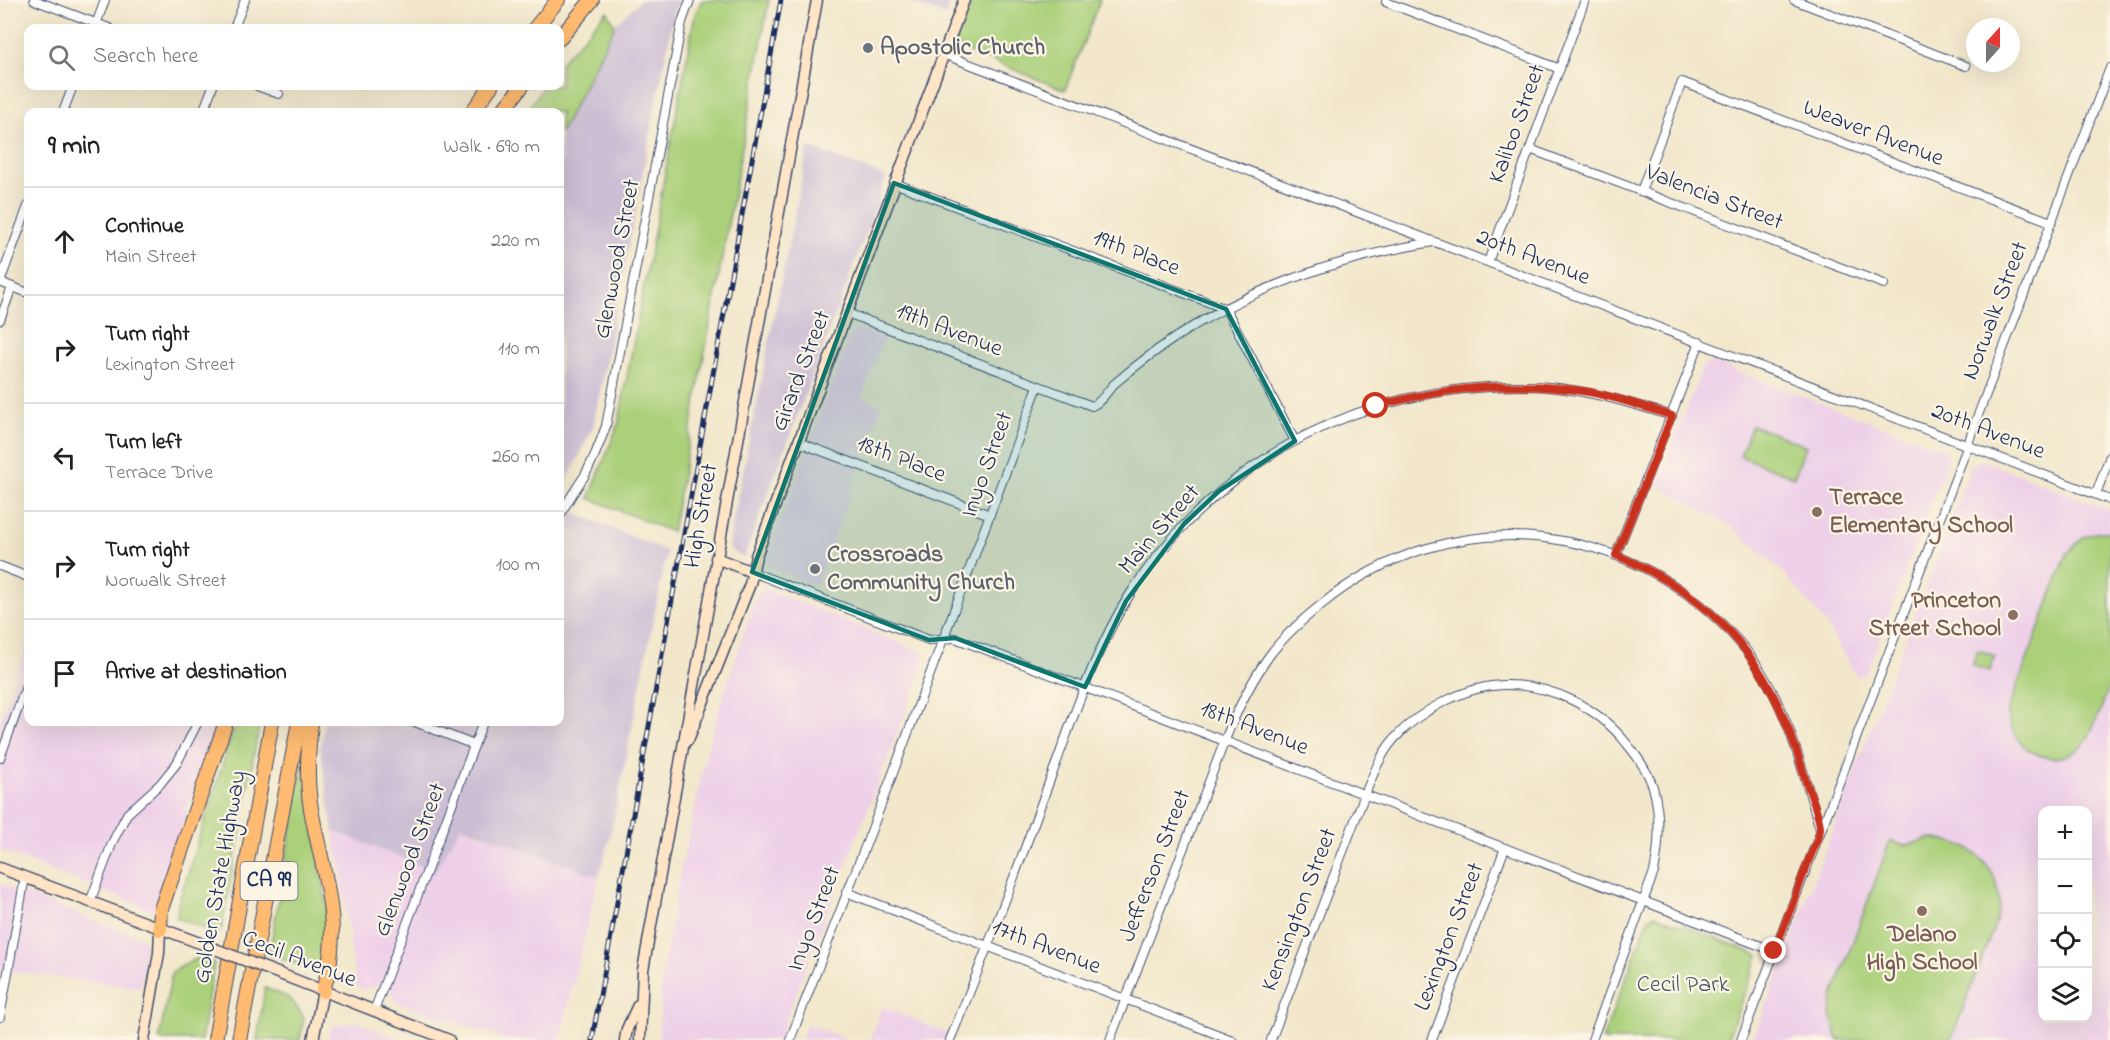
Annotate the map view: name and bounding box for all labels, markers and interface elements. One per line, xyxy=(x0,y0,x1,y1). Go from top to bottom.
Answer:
north arrow xyxy=(1966,18,2020,72)
search box xyxy=(24,24,564,90)
place label: Apostolic Church xyxy=(880,31,1045,66)
icon: search xyxy=(45,41,78,74)
text: Search here xyxy=(93,41,198,73)
marker: Apostolic Church xyxy=(861,41,875,55)
street label: Kalibo Street xyxy=(1480,59,1556,189)
street label: Weaver Avenue xyxy=(1798,91,1949,177)
text: 9 min xyxy=(48,128,100,166)
text: Walk · 690 m xyxy=(443,133,540,162)
street label: Valencia Street xyxy=(1639,155,1788,240)
street label: Glenwood Street xyxy=(585,176,651,342)
text: Continue xyxy=(105,211,184,243)
street label: 20th Avenue xyxy=(1471,220,1595,296)
street label: 19th Place xyxy=(1087,221,1185,287)
icon: ahead xyxy=(48,225,81,258)
text: 220 m xyxy=(491,227,540,256)
street label: Norwalk Street xyxy=(1954,237,2038,385)
text: Main Street xyxy=(105,243,197,272)
street label: 19th Avenue xyxy=(890,295,1008,368)
street label: Girard Street xyxy=(763,305,841,437)
text: Turn right xyxy=(105,319,190,351)
icon: right xyxy=(48,333,81,366)
text: 110 m xyxy=(498,335,540,364)
text: Lexington Street xyxy=(105,351,235,380)
route start xyxy=(1362,392,1388,418)
street label: 20th Avenue xyxy=(1926,394,2050,470)
street label: Inyo Street xyxy=(953,407,1024,523)
text: Turn left xyxy=(105,427,182,459)
street label: 18th Place xyxy=(851,427,951,493)
icon: left xyxy=(48,441,81,474)
text: 260 m xyxy=(492,443,540,472)
text: Terrace Drive xyxy=(105,459,213,488)
street label: High Street xyxy=(676,461,728,571)
street label: Main Street xyxy=(1111,477,1209,583)
place label: Terrace Elementary School xyxy=(1829,481,2013,545)
marker: Terrace Elementary School xyxy=(1810,505,1824,519)
text: Turn right xyxy=(105,535,190,567)
place label: Crossroads Community Church xyxy=(827,538,1015,602)
icon: right xyxy=(48,549,81,582)
text: 100 m xyxy=(496,551,540,580)
marker: Crossroads Community Church xyxy=(808,562,822,576)
text: Norwalk Street xyxy=(105,567,227,596)
place label: Princeton Street School xyxy=(1869,584,2001,647)
marker: Princeton Street School xyxy=(2006,608,2020,622)
icon: arrive xyxy=(48,657,81,690)
text: Arrive at destination xyxy=(105,657,287,689)
street label: 18th Avenue xyxy=(1195,692,1314,766)
street label: Golden State Highway xyxy=(185,768,258,986)
street label: Glenwood Street xyxy=(366,778,456,942)
street label: Jefferson Street xyxy=(1111,785,1201,947)
map controls xyxy=(2038,806,2092,1022)
button: + xyxy=(2038,806,2092,860)
street label: Kensington Street xyxy=(1253,823,1347,997)
street label: Lexington Street xyxy=(1406,858,1494,1016)
button: − xyxy=(2038,860,2092,914)
street label: Inyo Street xyxy=(779,861,852,977)
road number: CA 99 xyxy=(240,862,298,900)
marker: Delano High School xyxy=(1915,904,1929,918)
street label: 17th Avenue xyxy=(986,911,1106,985)
button: locate xyxy=(2038,914,2092,968)
place label: Delano High School xyxy=(1866,918,1978,982)
street label: Cecil Avenue xyxy=(236,922,362,998)
route end xyxy=(1760,937,1786,963)
park label: Cecil Park xyxy=(1637,968,1730,1003)
button: layers xyxy=(2038,968,2092,1022)

